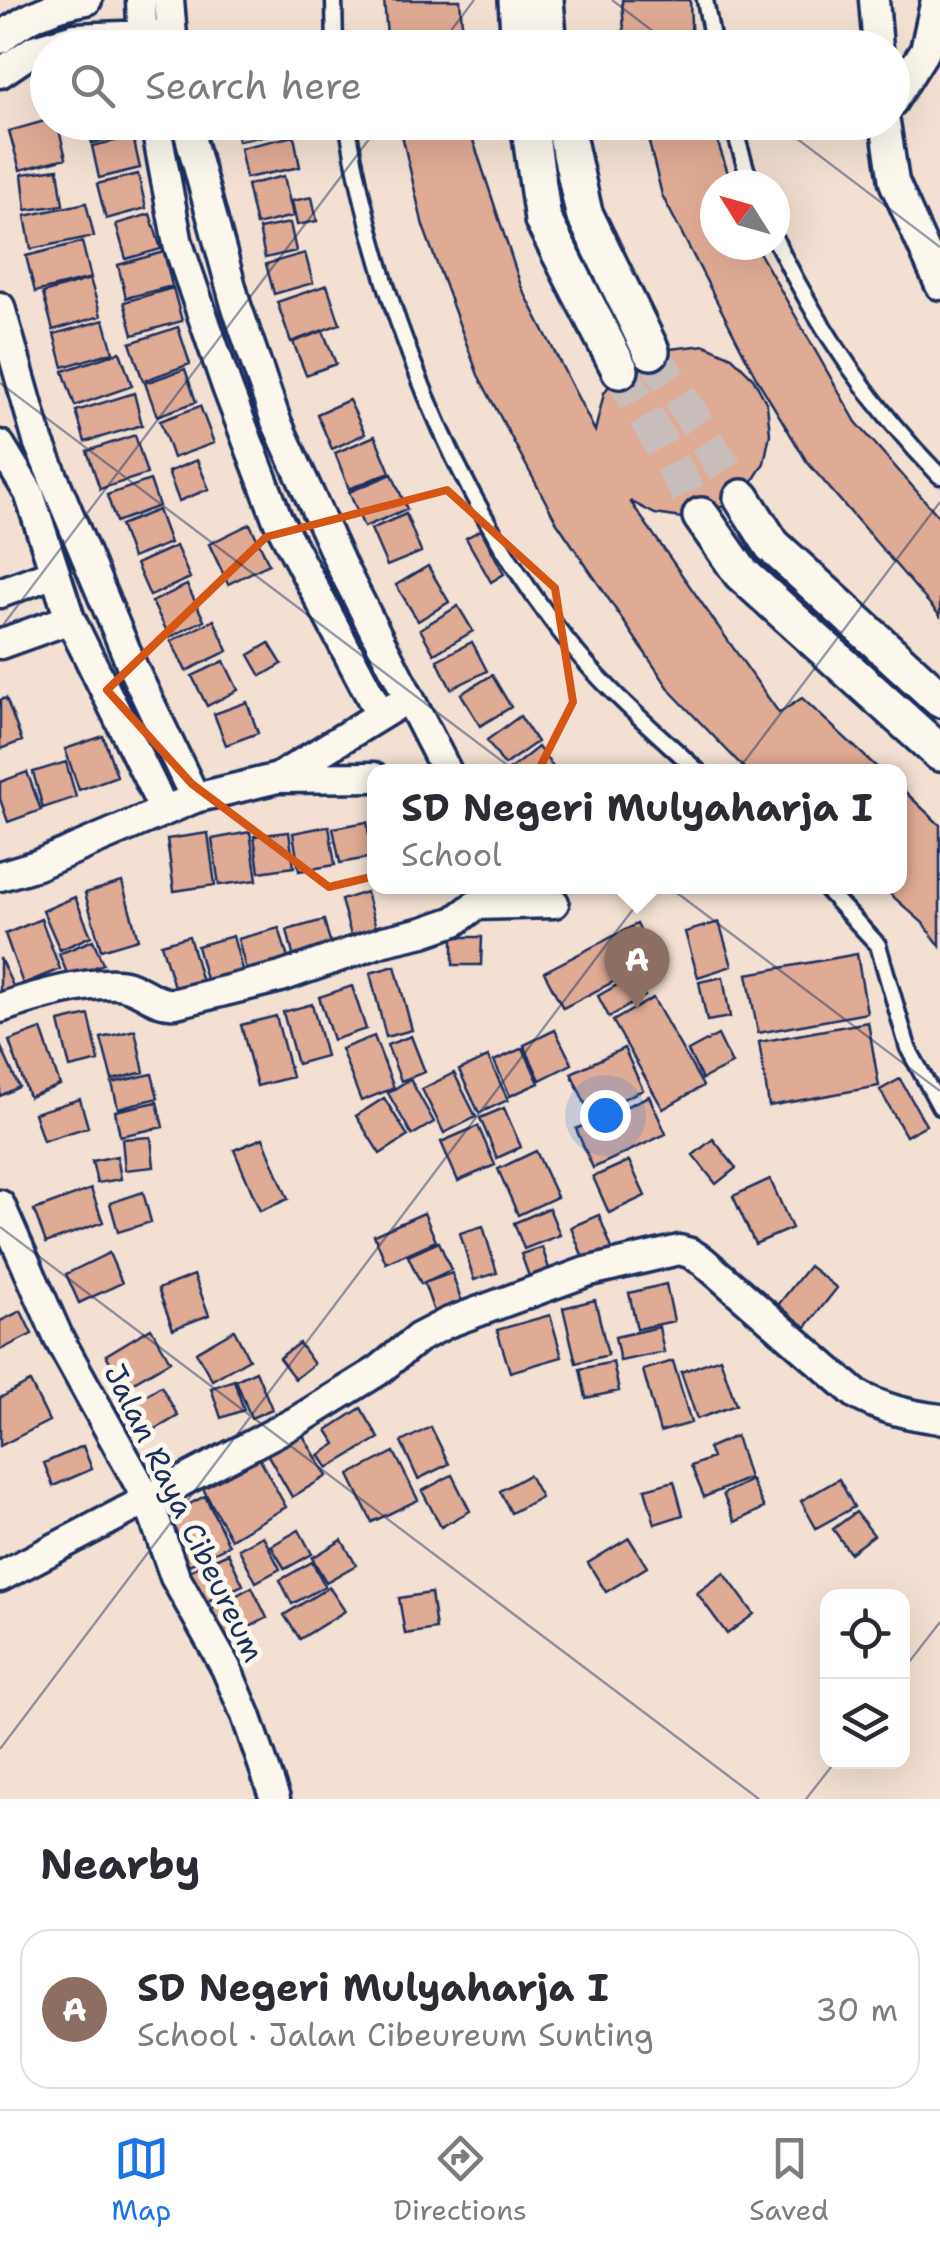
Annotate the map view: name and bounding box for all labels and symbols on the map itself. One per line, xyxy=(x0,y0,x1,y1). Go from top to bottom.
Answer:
north arrow xyxy=(700,170,790,260)
pin: A xyxy=(604,926,670,1009)
your location xyxy=(580,1090,631,1141)
street label: Jalan Raya Cibeureum xyxy=(94,1357,274,1669)

